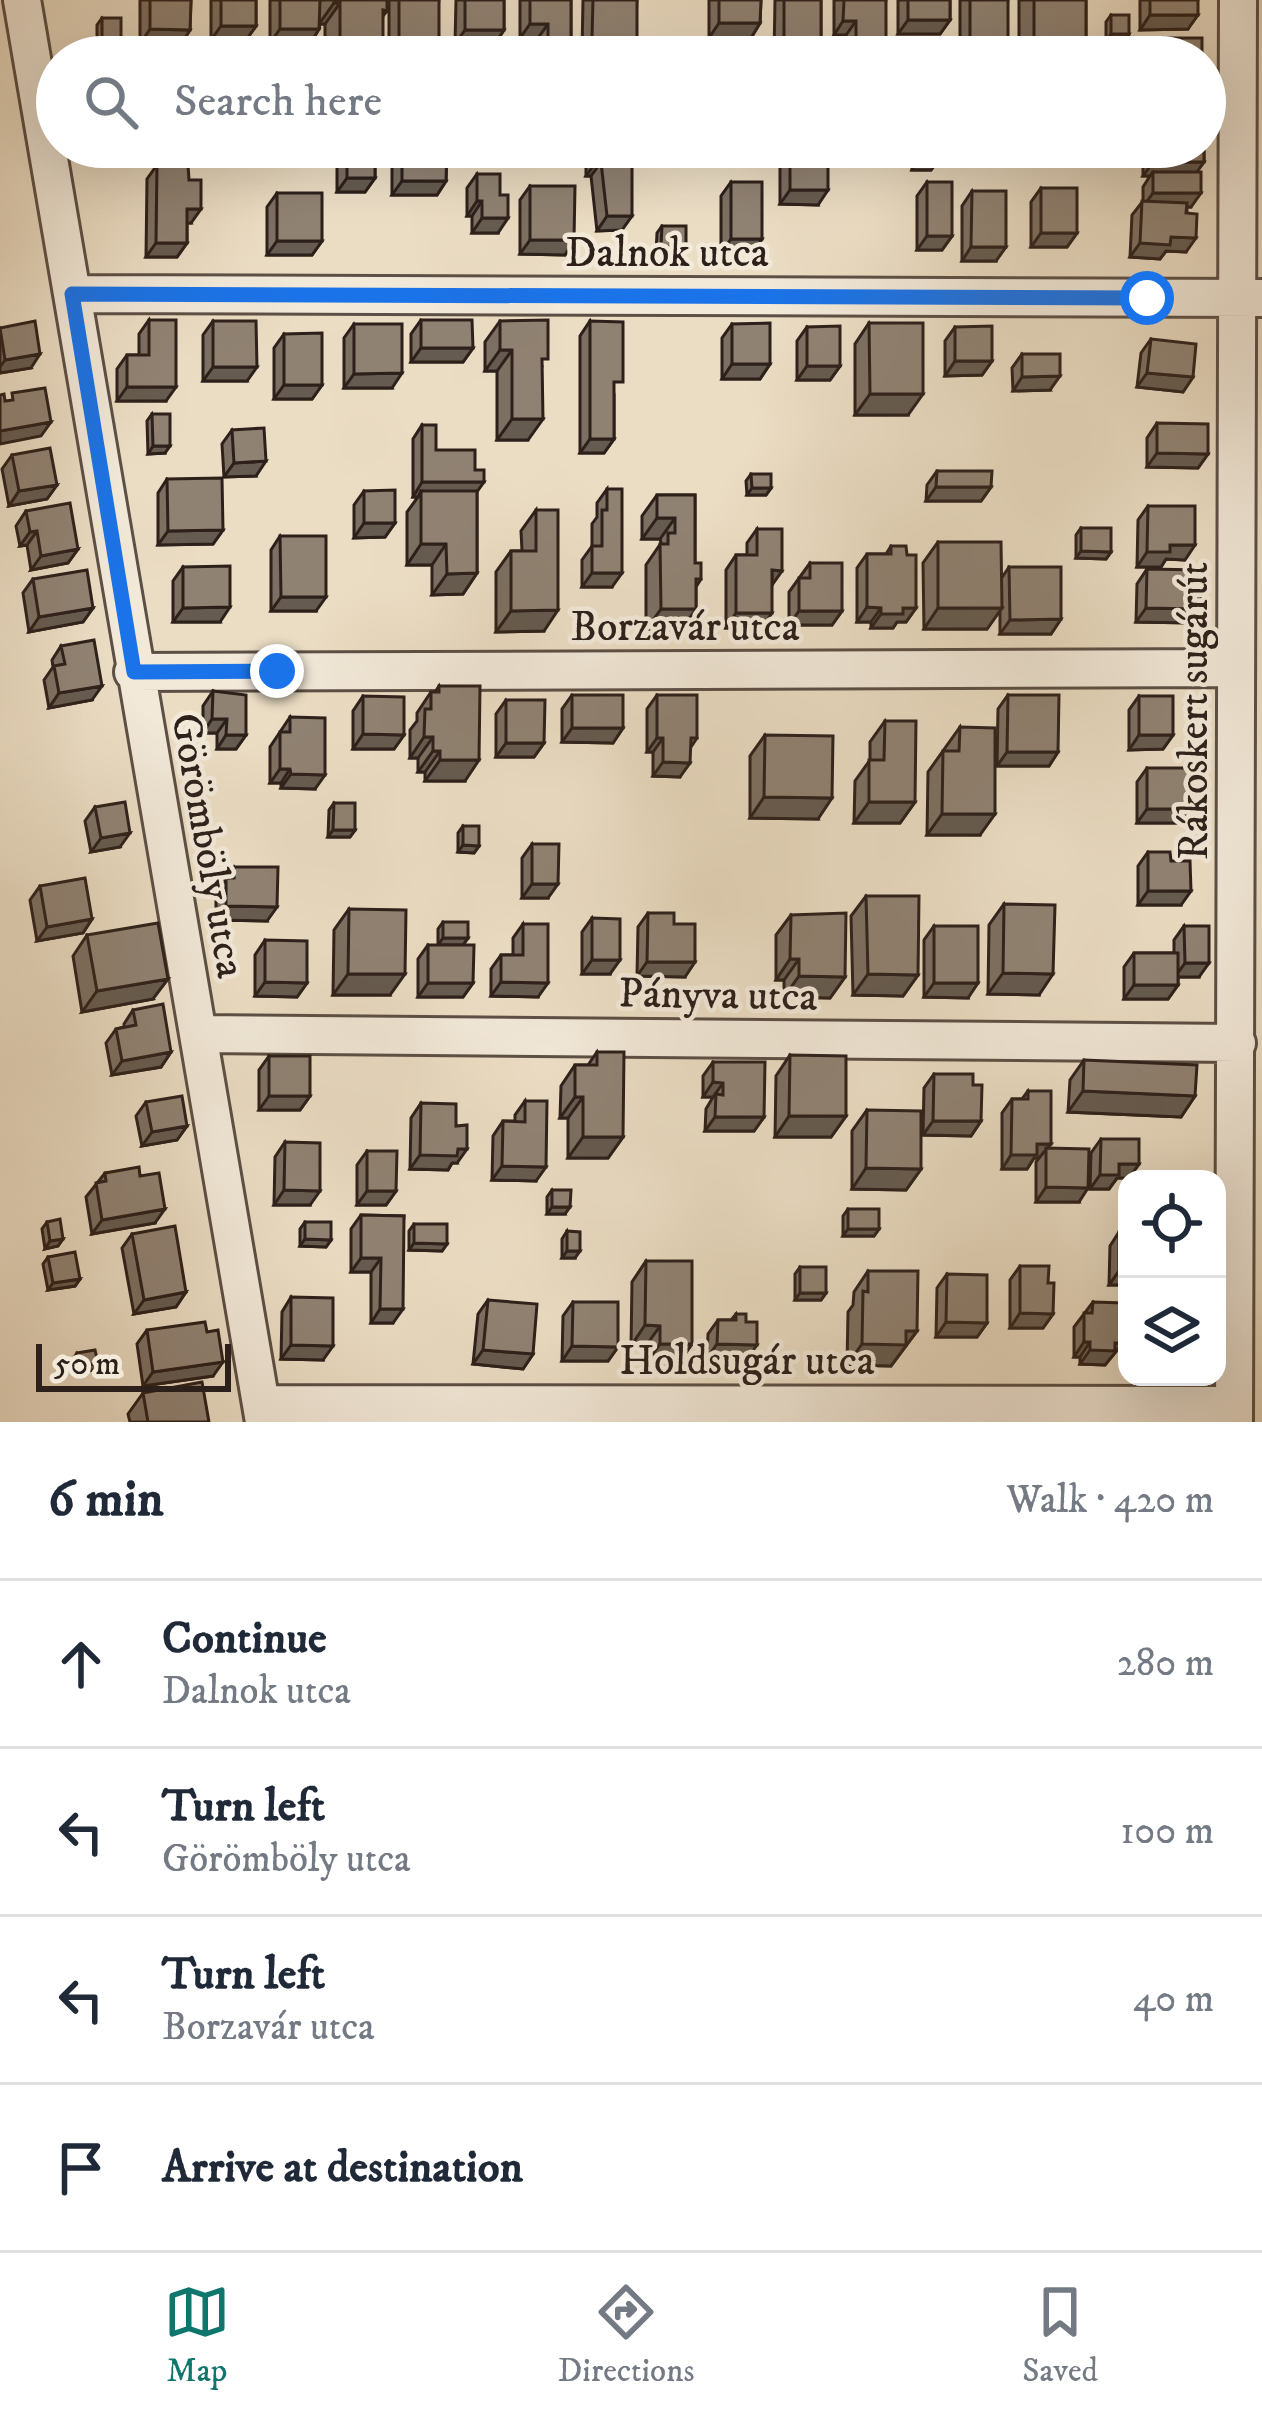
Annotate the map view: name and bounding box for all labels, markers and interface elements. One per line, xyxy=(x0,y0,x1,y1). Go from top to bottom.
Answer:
search box xyxy=(36,36,1226,168)
icon: search xyxy=(78,69,144,135)
text: Search here xyxy=(174,74,382,130)
street label: Dalnok utca xyxy=(565,228,769,280)
route start xyxy=(1120,271,1174,325)
street label: Rákoskert sugárút xyxy=(1169,562,1221,860)
street label: Borzavár utca xyxy=(570,602,800,654)
route end xyxy=(250,644,304,698)
street label: Görömböly utca xyxy=(158,709,256,982)
street label: Pányva utca xyxy=(618,968,818,1024)
map controls xyxy=(1118,1170,1226,1386)
button: locate xyxy=(1118,1170,1226,1278)
button: layers xyxy=(1118,1278,1226,1386)
street label: Holdsugár utca xyxy=(619,1336,875,1388)
scale bar xyxy=(36,1338,231,1391)
text: 50 m xyxy=(54,1344,120,1385)
text: 6 min xyxy=(48,1468,164,1532)
text: Walk · 420 m xyxy=(1007,1476,1214,1525)
text: Continue xyxy=(162,1611,327,1667)
icon: ahead xyxy=(48,1631,114,1697)
text: 280 m xyxy=(1117,1639,1214,1688)
text: Dalnok utca xyxy=(162,1667,351,1716)
text: Turn left xyxy=(162,1779,325,1835)
icon: left xyxy=(48,1799,114,1865)
text: 100 m xyxy=(1120,1807,1214,1856)
text: Görömböly utca xyxy=(162,1835,411,1884)
text: Turn left xyxy=(162,1947,325,2003)
icon: left xyxy=(48,1967,114,2033)
text: 40 m xyxy=(1133,1975,1214,2024)
text: Borzavár utca xyxy=(162,2003,375,2052)
icon: arrive xyxy=(48,2135,114,2201)
text: Arrive at destination xyxy=(162,2140,523,2196)
tab: Map xyxy=(164,2279,230,2392)
tab: Directions xyxy=(558,2279,694,2392)
tab: Saved xyxy=(1022,2279,1098,2392)

